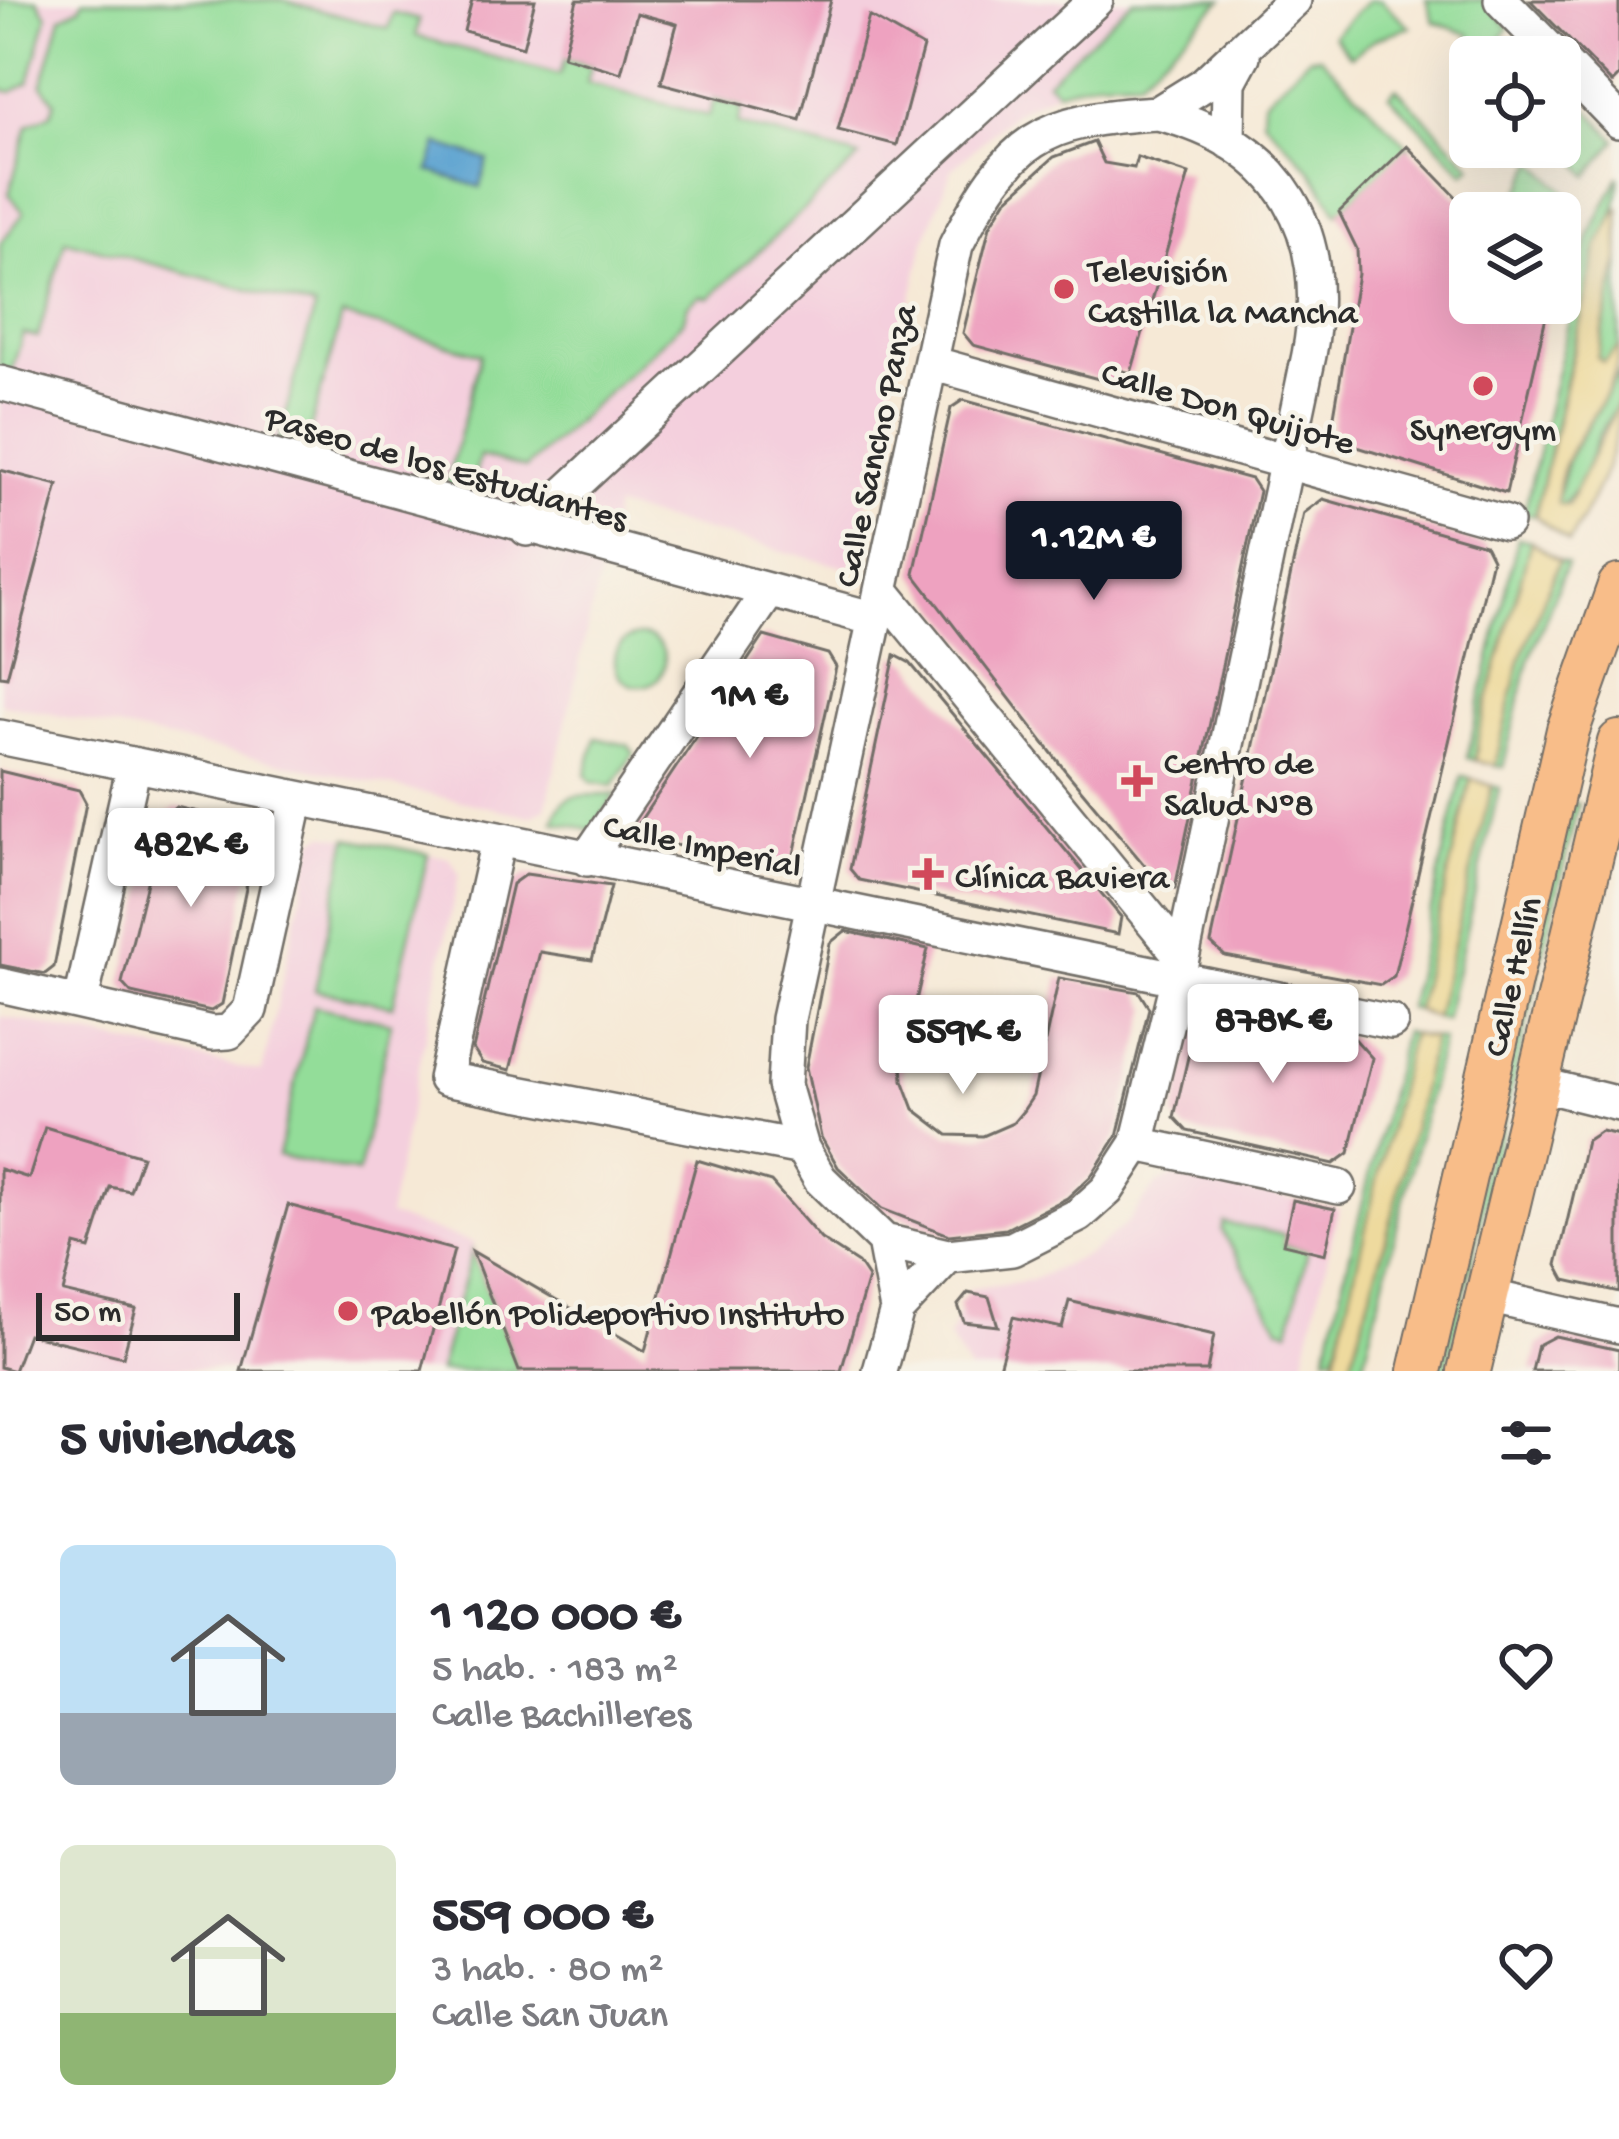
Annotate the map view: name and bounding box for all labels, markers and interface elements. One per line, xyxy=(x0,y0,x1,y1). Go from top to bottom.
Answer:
map controls xyxy=(1449,36,1581,324)
button: locate xyxy=(1449,36,1581,168)
button: layers xyxy=(1449,192,1581,324)
place label: Televisión Castilla la Mancha xyxy=(1086,253,1359,337)
marker: Televisión Castilla la Mancha xyxy=(1051,276,1077,302)
street label: Calle Sancho Panza xyxy=(828,300,931,592)
street label: Calle Don Quijote xyxy=(1096,355,1359,468)
marker: Synergym xyxy=(1470,373,1496,399)
street label: Paseo de los Estudiantes xyxy=(258,399,633,544)
place label: Synergym xyxy=(1410,411,1556,454)
pin: 1.12M € xyxy=(983,501,1205,603)
text: 1.12M € xyxy=(1033,517,1155,563)
pin: 1M € xyxy=(679,659,821,761)
text: 1M € xyxy=(712,675,788,721)
place label: Centro de Salud Nº8 xyxy=(1164,745,1314,829)
marker: Centro de Salud Nº8 xyxy=(1121,765,1153,797)
street label: Calle Imperial xyxy=(599,807,805,891)
pin: 482K € xyxy=(93,808,289,910)
text: 482K € xyxy=(135,824,247,870)
marker: Clínica Baviera xyxy=(912,858,944,890)
place label: Clínica Baviera xyxy=(955,859,1170,902)
street label: Calle Hellín xyxy=(1477,894,1556,1061)
pin: 878K € xyxy=(1175,984,1371,1086)
pin: 559K € xyxy=(865,995,1061,1097)
text: 878K € xyxy=(1215,1000,1331,1046)
text: 559K € xyxy=(906,1011,1020,1057)
scale bar xyxy=(36,1287,240,1340)
text: 50 m xyxy=(54,1295,121,1333)
place label: Pabellón Polideportivo Instituto xyxy=(371,1296,845,1339)
marker: Pabellón Polideportivo Instituto xyxy=(335,1298,361,1324)
icon: filters xyxy=(1493,1410,1559,1476)
text: 5 viviendas xyxy=(60,1413,294,1473)
text: 1 120 000 € xyxy=(432,1589,681,1649)
icon: home xyxy=(156,1593,300,1737)
icon: heart xyxy=(1493,1632,1559,1698)
text: 5 hab. · 183 m² xyxy=(432,1649,678,1695)
text: Calle Bachilleres xyxy=(432,1695,691,1741)
text: 559 000 € xyxy=(432,1889,653,1949)
icon: home xyxy=(156,1893,300,2037)
icon: heart xyxy=(1493,1932,1559,1998)
text: 3 hab. · 80 m² xyxy=(432,1949,664,1995)
text: Calle San Juan xyxy=(432,1995,668,2041)

